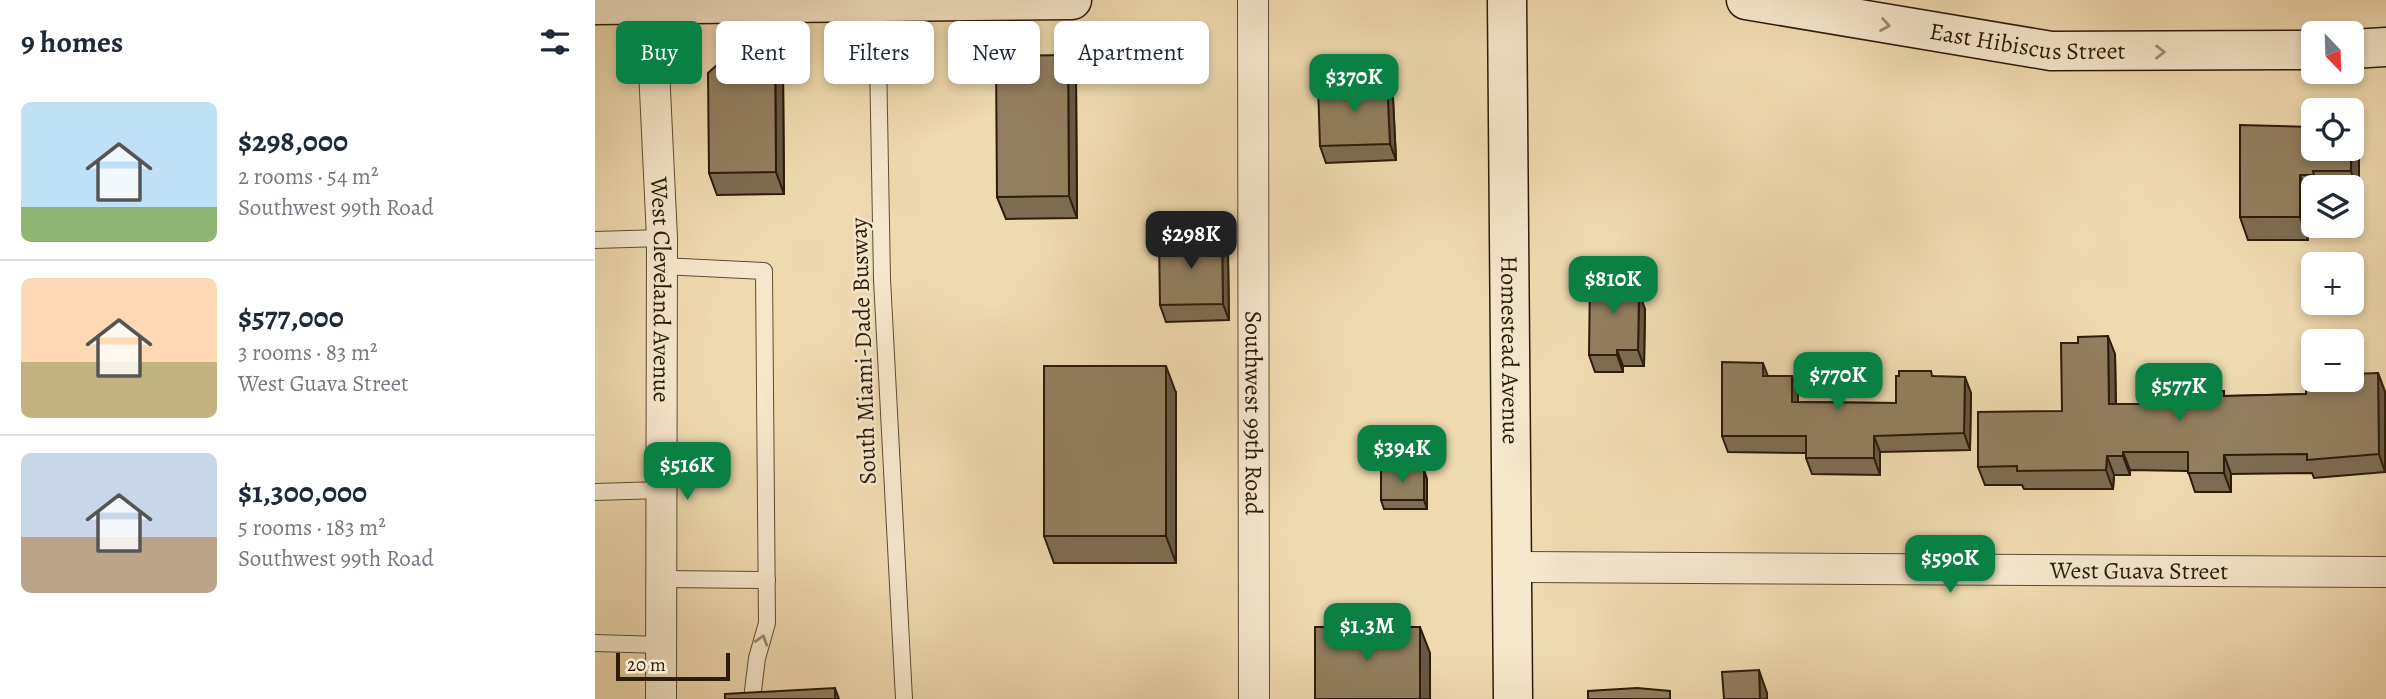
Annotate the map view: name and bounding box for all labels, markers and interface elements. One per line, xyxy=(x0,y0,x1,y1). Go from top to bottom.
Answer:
street label: East Hibiscus Street xyxy=(1927,15,2125,67)
one-way arrow xyxy=(1879,17,1891,32)
chip: Buy xyxy=(616,21,702,84)
chip: Rent xyxy=(716,21,810,84)
chip: Filters xyxy=(824,21,934,84)
chip: New xyxy=(948,21,1040,84)
chip: Apartment xyxy=(1054,21,1209,84)
north arrow xyxy=(2301,21,2364,84)
map controls xyxy=(2301,21,2364,392)
text: 9 homes xyxy=(21,22,123,62)
icon: filters xyxy=(536,23,574,61)
one-way arrow xyxy=(2155,44,2165,60)
pin: $370K xyxy=(1305,54,1403,114)
text: $370K xyxy=(1325,61,1383,92)
button: locate xyxy=(2301,98,2364,161)
text: $298,000 xyxy=(238,121,348,161)
icon: home xyxy=(77,130,161,214)
text: 2 rooms · 54 m² xyxy=(238,161,379,192)
street label: West Cleveland Avenue xyxy=(643,175,678,403)
button: layers xyxy=(2301,175,2364,238)
text: Southwest 99th Road xyxy=(238,192,434,223)
pin: $298K xyxy=(1142,212,1240,271)
street label: South Miami-Dade Busway xyxy=(842,217,884,485)
text: $298K xyxy=(1162,218,1220,249)
button: + xyxy=(2301,252,2364,315)
street label: Homestead Avenue xyxy=(1493,255,1527,445)
pin: $810K xyxy=(1564,256,1662,316)
text: $810K xyxy=(1585,263,1641,294)
text: $577,000 xyxy=(238,297,344,337)
icon: home xyxy=(77,306,161,390)
street label: Southwest 99th Road xyxy=(1237,311,1270,515)
button: − xyxy=(2301,329,2364,392)
text: 3 rooms · 83 m² xyxy=(238,337,378,368)
pin: $770K xyxy=(1789,352,1887,412)
text: $770K xyxy=(1809,359,1867,390)
pin: $577K xyxy=(2130,364,2228,423)
text: West Guava Street xyxy=(238,368,409,399)
text: $577K xyxy=(2151,370,2207,401)
pin: $394K xyxy=(1353,426,1451,485)
text: $394K xyxy=(1373,432,1431,463)
pin: $516K xyxy=(638,442,736,502)
text: $516K xyxy=(660,449,714,480)
text: $1,300,000 xyxy=(238,472,367,512)
icon: home xyxy=(77,481,161,565)
text: 5 rooms · 183 m² xyxy=(238,512,386,543)
pin: $590K xyxy=(1901,536,1999,595)
text: $590K xyxy=(1921,542,1979,573)
text: Southwest 99th Road xyxy=(238,543,434,574)
street label: West Guava Street xyxy=(2049,554,2228,587)
pin: $1.3M xyxy=(1318,604,1416,663)
text: $1.3M xyxy=(1340,610,1394,641)
one-way arrow xyxy=(754,634,769,646)
scale bar xyxy=(616,650,730,682)
text: 20 m xyxy=(627,652,666,678)

